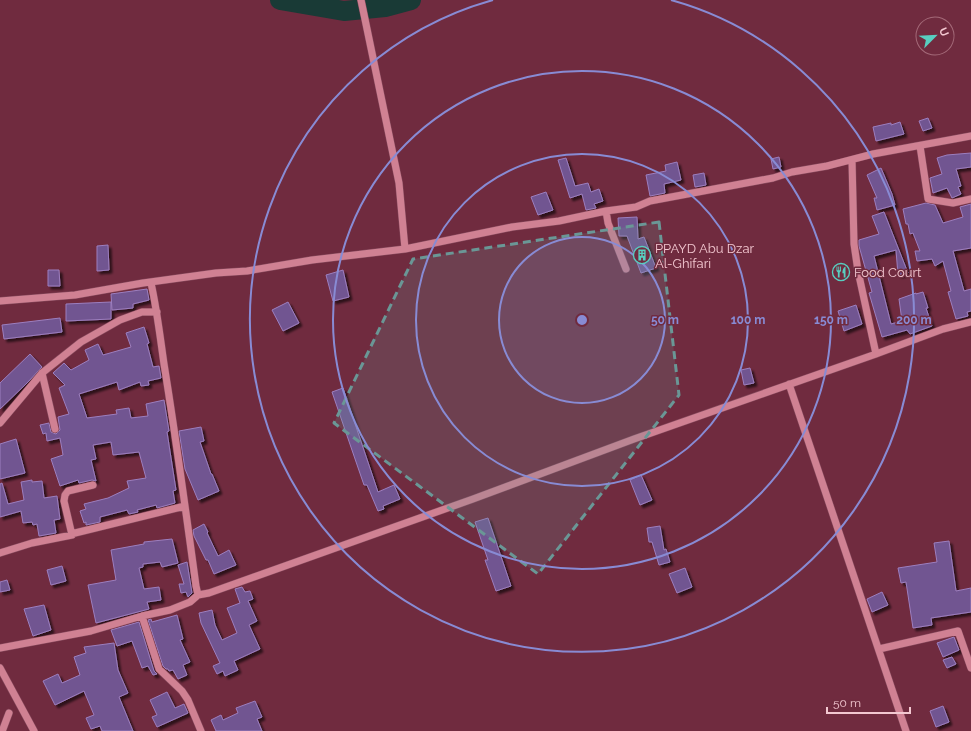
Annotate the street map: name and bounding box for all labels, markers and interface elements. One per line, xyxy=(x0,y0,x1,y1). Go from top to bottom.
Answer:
north arrow xyxy=(915,16,955,56)
text: U xyxy=(936,26,951,39)
place label: PPAYD Abu Dzar Al-Ghifari xyxy=(655,241,755,271)
building icon: PPAYD Abu Dzar Al-Ghifari xyxy=(632,245,652,265)
restaurant icon: Food Court xyxy=(831,262,851,282)
place label: Food Court xyxy=(854,265,922,280)
centre of rings xyxy=(575,313,589,327)
text: 50 m xyxy=(651,313,679,327)
text: 100 m xyxy=(731,313,765,327)
text: 150 m xyxy=(814,313,848,327)
text: 200 m xyxy=(896,313,932,327)
scale bar xyxy=(827,689,910,715)
text: 50 m xyxy=(833,696,861,710)

